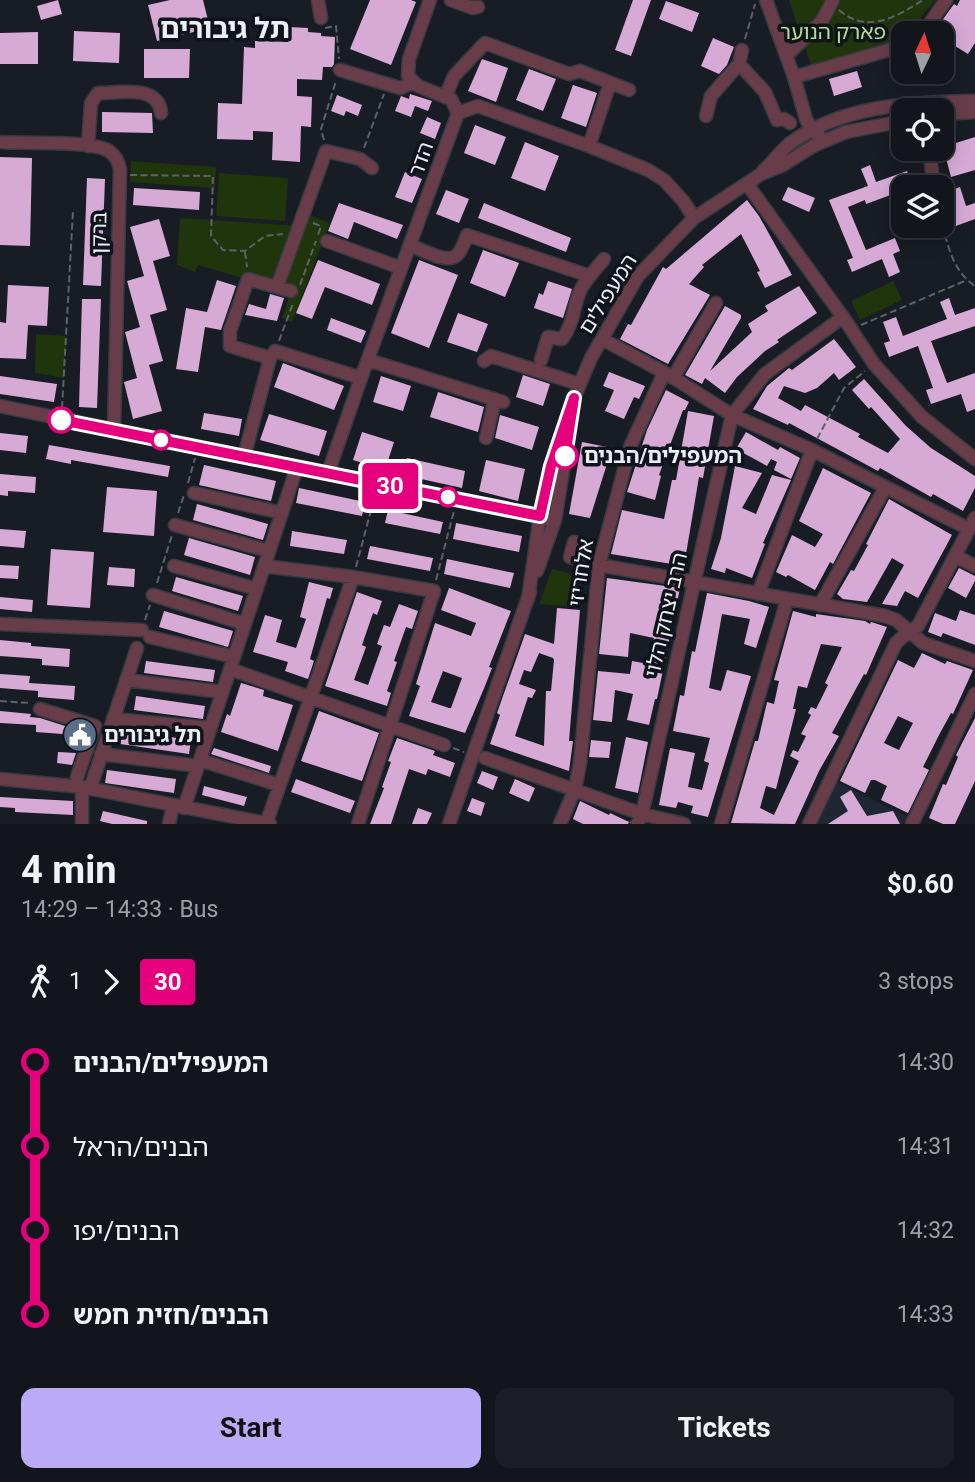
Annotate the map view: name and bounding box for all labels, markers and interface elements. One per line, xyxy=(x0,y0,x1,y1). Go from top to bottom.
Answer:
district label: תל גיבורים xyxy=(160,12,290,45)
park label: פארק הנוער xyxy=(780,20,886,44)
north arrow xyxy=(891,21,954,84)
map controls xyxy=(891,21,954,238)
button: locate xyxy=(891,98,954,161)
street label: הדר xyxy=(404,139,438,179)
button: layers xyxy=(891,175,954,238)
street label: ברקן xyxy=(87,212,111,254)
street label: המעפילים xyxy=(574,250,642,338)
unlabelled marker xyxy=(48,407,74,433)
unlabelled marker xyxy=(151,430,171,450)
marker: המעפילים/הבנים xyxy=(552,443,578,469)
place label: המעפילים/הבנים xyxy=(584,444,742,468)
line badge: 30 xyxy=(358,463,422,509)
text: 30 xyxy=(376,472,404,500)
unlabelled marker xyxy=(438,487,458,507)
street label: אלחריזי xyxy=(564,537,598,609)
street label: הרב יצחק הלוי xyxy=(640,550,692,680)
public building icon: תל גיבורים xyxy=(61,716,99,754)
place label: תל גיבורים xyxy=(104,723,201,747)
text: 4 min xyxy=(21,848,117,892)
text: $0.60 xyxy=(887,869,954,899)
text: 14:29 – 14:33 · Bus xyxy=(21,896,218,923)
icon: walk xyxy=(21,963,59,1001)
icon: forward xyxy=(92,963,130,1001)
text: 1 xyxy=(69,968,82,995)
text: 30 xyxy=(154,968,181,996)
text: 3 stops xyxy=(878,968,954,995)
text: המעפילים/הבנים xyxy=(73,1048,269,1078)
text: 14:30 xyxy=(897,1049,954,1076)
text: הבנים/הראל xyxy=(73,1132,209,1162)
text: 14:31 xyxy=(897,1133,954,1160)
text: הבנים/יפו xyxy=(73,1216,180,1246)
text: 14:32 xyxy=(897,1217,954,1244)
text: הבנים/חזית חמש xyxy=(73,1300,269,1330)
text: 14:33 xyxy=(897,1301,954,1328)
button: Start xyxy=(21,1388,481,1468)
button: Tickets xyxy=(495,1388,954,1468)

